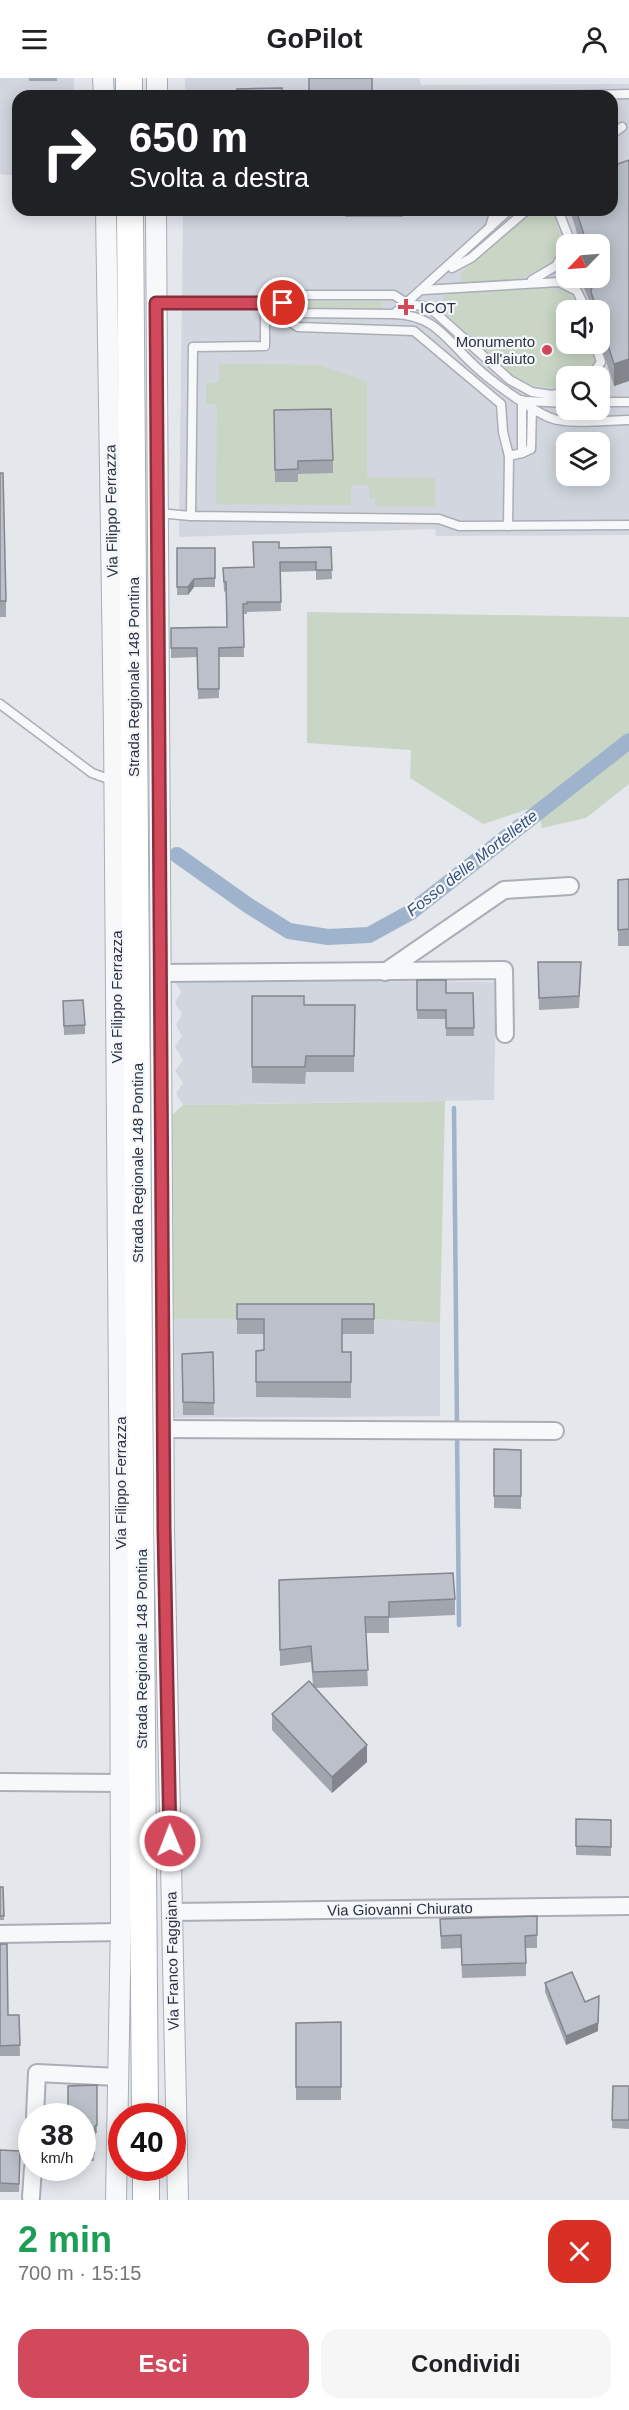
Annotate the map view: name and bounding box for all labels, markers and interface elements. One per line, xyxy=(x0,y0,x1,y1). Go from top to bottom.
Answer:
icon: menu xyxy=(18,23,51,56)
icon: person xyxy=(578,23,611,56)
text: GoPilot xyxy=(267,24,363,54)
icon: right xyxy=(30,114,108,192)
text: 650 m xyxy=(129,114,248,161)
text: Svolta a destra xyxy=(129,163,309,193)
north arrow xyxy=(556,234,610,288)
map controls xyxy=(556,234,610,486)
pin xyxy=(257,277,308,328)
icon: arrive xyxy=(266,286,299,319)
marker: ICOT xyxy=(397,298,415,316)
place label: ICOT xyxy=(420,299,456,316)
button: sound xyxy=(556,300,610,354)
place label: Monumento all'aiuto xyxy=(456,333,535,367)
marker: Monumento all'aiuto xyxy=(540,343,554,357)
button: search xyxy=(556,366,610,420)
button: layers xyxy=(556,432,610,486)
street label: Via Filippo Ferrazza xyxy=(101,444,121,578)
street label: Strada Regionale 148 Pontina xyxy=(125,576,142,777)
water label: Fosso delle Mortellette xyxy=(403,807,541,919)
street label: Via Filippo Ferrazza xyxy=(108,930,125,1064)
street label: Strada Regionale 148 Pontina xyxy=(129,1062,146,1263)
street label: Via Filippo Ferrazza xyxy=(112,1416,129,1550)
street label: Strada Regionale 148 Pontina xyxy=(133,1548,150,1749)
position arrow xyxy=(138,1809,202,1873)
street label: Via Franco Faggiana xyxy=(162,1891,182,2031)
street label: Via Giovanni Chiurato xyxy=(327,1899,473,1919)
speed limit sign: 40 xyxy=(108,2103,186,2181)
text: 38 xyxy=(40,2118,74,2151)
text: km/h xyxy=(41,2149,73,2166)
text: 2 min xyxy=(18,2219,112,2260)
button: close xyxy=(548,2220,611,2283)
text: 700 m · 15:15 xyxy=(18,2262,141,2284)
button: Esci xyxy=(18,2329,309,2398)
button: Condividi xyxy=(321,2329,611,2398)

